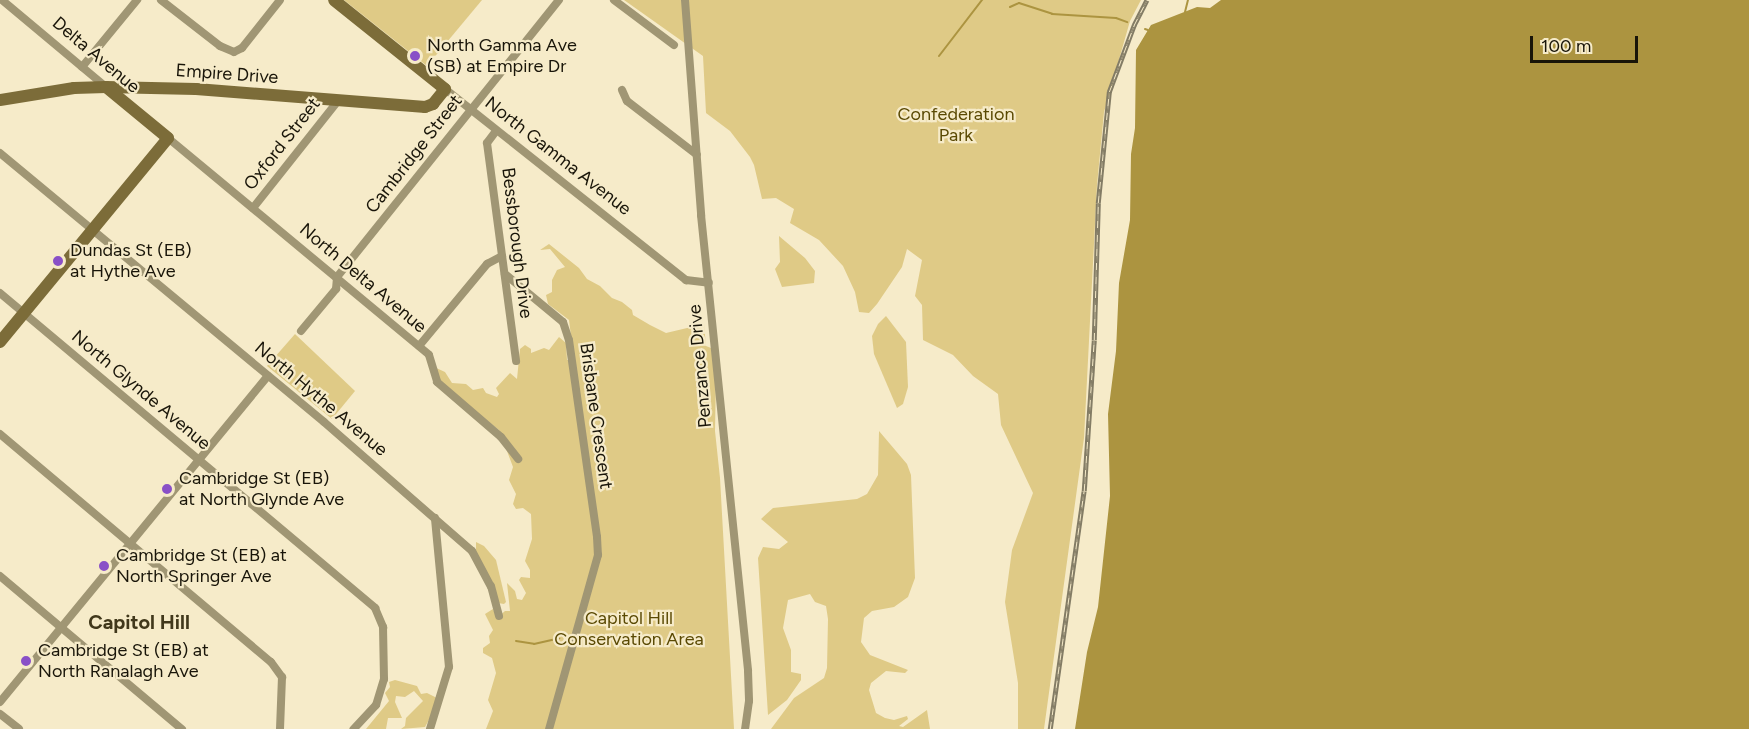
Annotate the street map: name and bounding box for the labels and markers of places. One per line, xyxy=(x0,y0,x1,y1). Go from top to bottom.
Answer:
place label: North Gamma Ave (SB) at Empire Dr xyxy=(427,35,577,78)
marker: North Gamma Ave (SB) at Empire Dr xyxy=(408,49,422,63)
place label: Dundas St (EB) at Hythe Ave xyxy=(70,240,192,282)
marker: Dundas St (EB) at Hythe Ave xyxy=(51,254,65,268)
place label: Cambridge St (EB) at North Glynde Ave xyxy=(179,468,344,510)
marker: Cambridge St (EB) at North Glynde Ave xyxy=(160,482,174,496)
place label: Cambridge St (EB) at North Springer Ave xyxy=(116,545,287,588)
marker: Cambridge St (EB) at North Springer Ave xyxy=(97,559,111,573)
place label: Cambridge St (EB) at North Ranalagh Ave xyxy=(38,640,209,682)
marker: Cambridge St (EB) at North Ranalagh Ave xyxy=(19,654,33,668)

